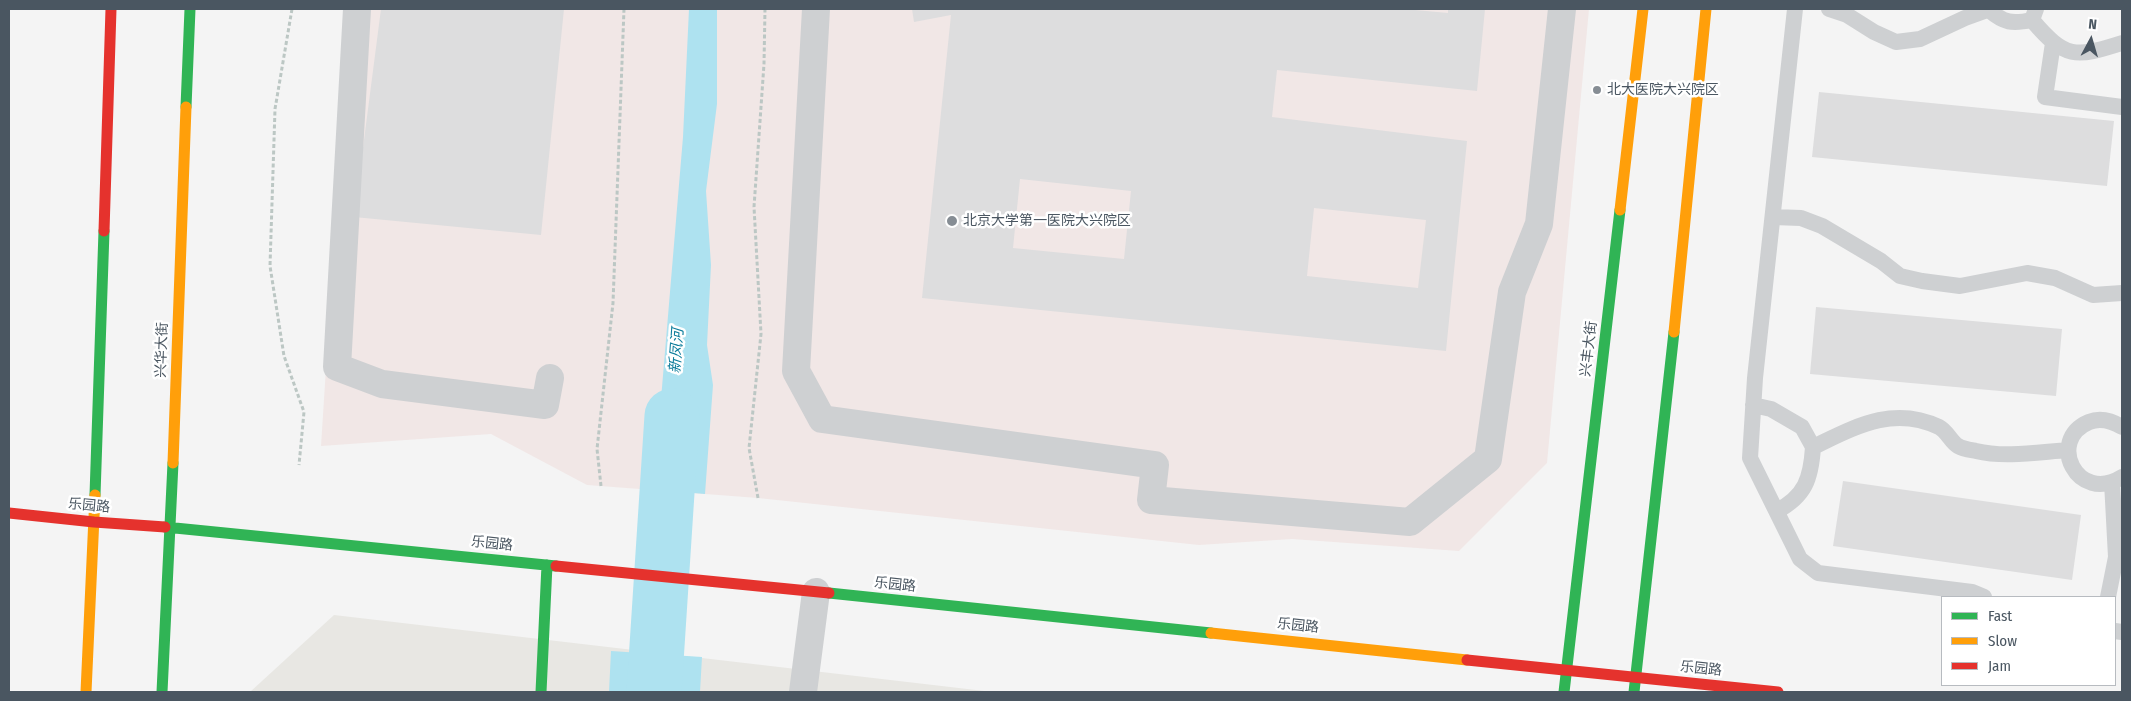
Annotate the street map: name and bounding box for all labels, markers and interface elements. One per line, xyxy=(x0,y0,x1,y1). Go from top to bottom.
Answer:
north arrow xyxy=(2066,15,2116,65)
text: N xyxy=(2088,16,2098,33)
place label: 北大医院大兴院区 xyxy=(1607,82,1719,98)
marker: 北大医院大兴院区 xyxy=(1591,84,1603,96)
place label: 北京大学第一医院大兴院区 xyxy=(963,213,1131,229)
marker: 北京大学第一医院大兴院区 xyxy=(945,214,959,228)
street label: 兴丰大街 xyxy=(1577,320,1601,378)
street label: 兴华大街 xyxy=(153,322,171,378)
water label: 新凤河 xyxy=(666,328,688,374)
street label: 乐园路 xyxy=(67,496,111,516)
street label: 乐园路 xyxy=(470,533,514,555)
street label: 乐园路 xyxy=(873,574,917,596)
legend xyxy=(1941,596,2116,686)
text: Fast xyxy=(1988,607,2012,625)
street label: 乐园路 xyxy=(1276,615,1320,637)
text: Slow xyxy=(1988,632,2017,650)
text: Jam xyxy=(1988,657,2011,675)
street label: 乐园路 xyxy=(1679,658,1723,680)

